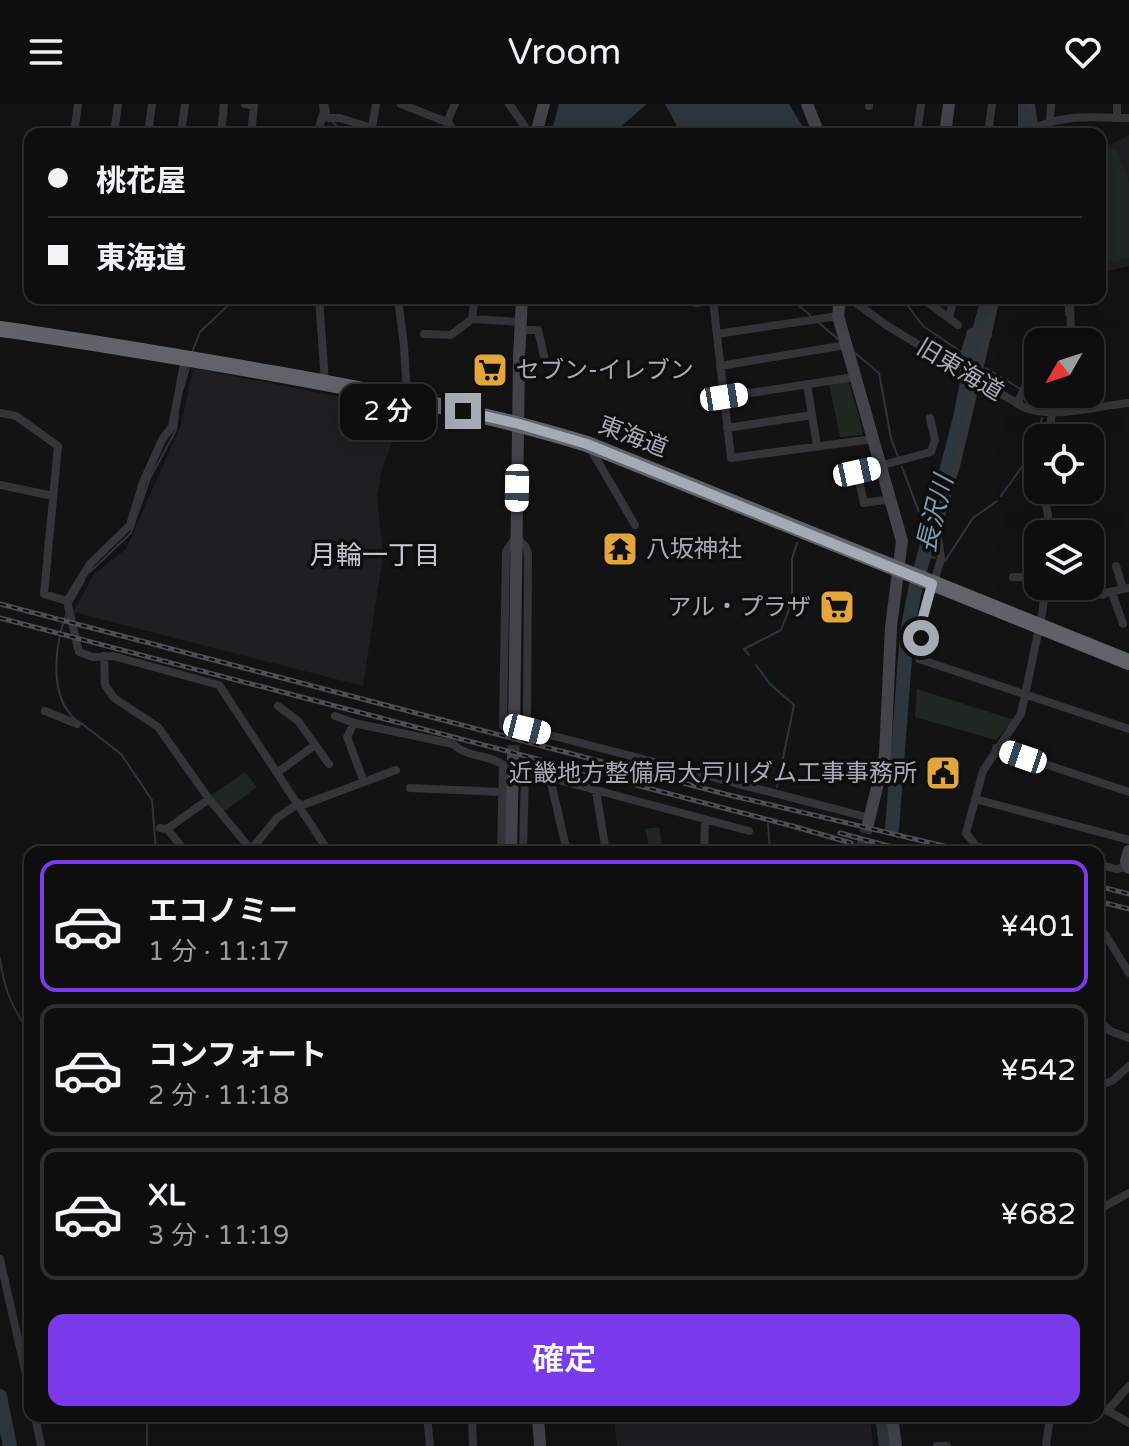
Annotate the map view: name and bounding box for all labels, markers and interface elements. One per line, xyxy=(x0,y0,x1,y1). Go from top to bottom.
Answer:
icon: menu xyxy=(24,30,68,74)
icon: heart xyxy=(1061,30,1105,74)
text: Vroom xyxy=(508,31,621,74)
text: 桃花屋 xyxy=(96,163,186,200)
text: 東海道 xyxy=(96,240,186,277)
north arrow xyxy=(1024,328,1104,408)
map controls xyxy=(1024,328,1104,600)
street label: 旧東海道 xyxy=(911,333,1009,407)
supermarket icon: セブン-イレブン xyxy=(471,351,509,389)
place label: セブン-イレブン xyxy=(516,356,694,385)
car xyxy=(698,381,750,413)
callout: 2 分 xyxy=(339,383,435,439)
route end xyxy=(445,393,481,429)
text: 2 分 xyxy=(363,396,413,427)
street label: 東海道 xyxy=(594,411,672,463)
button: locate xyxy=(1024,424,1104,504)
car xyxy=(831,455,883,489)
car xyxy=(505,464,529,512)
water label: 長沢川 xyxy=(911,470,960,556)
button: layers xyxy=(1024,520,1104,600)
temple icon: 八坂神社 xyxy=(601,530,639,568)
place label: 八坂神社 xyxy=(646,535,742,564)
district label: 月輪一丁目 xyxy=(310,540,440,571)
supermarket icon: アル・プラザ xyxy=(818,588,856,626)
place label: アル・プラザ xyxy=(667,593,811,622)
route start xyxy=(903,620,939,656)
car xyxy=(501,712,553,746)
car xyxy=(996,738,1050,776)
public building icon: 近畿地方整備局大戸川ダム工事事務所 xyxy=(924,754,962,792)
place label: 近畿地方整備局大戸川ダム工事事務所 xyxy=(509,759,917,788)
icon: car xyxy=(52,890,124,962)
text: エコノミー xyxy=(148,893,298,930)
text: ¥401 xyxy=(1000,908,1076,945)
text: 1 分 · 11:17 xyxy=(148,936,289,967)
icon: car xyxy=(52,1034,124,1106)
text: コンフォート xyxy=(148,1037,327,1074)
text: ¥542 xyxy=(1000,1052,1076,1089)
text: 2 分 · 11:18 xyxy=(148,1080,289,1111)
text: XL xyxy=(148,1177,185,1214)
icon: car xyxy=(52,1178,124,1250)
text: ¥682 xyxy=(1000,1196,1076,1233)
text: 3 分 · 11:19 xyxy=(148,1220,289,1251)
button: 確定 xyxy=(48,1314,1080,1406)

